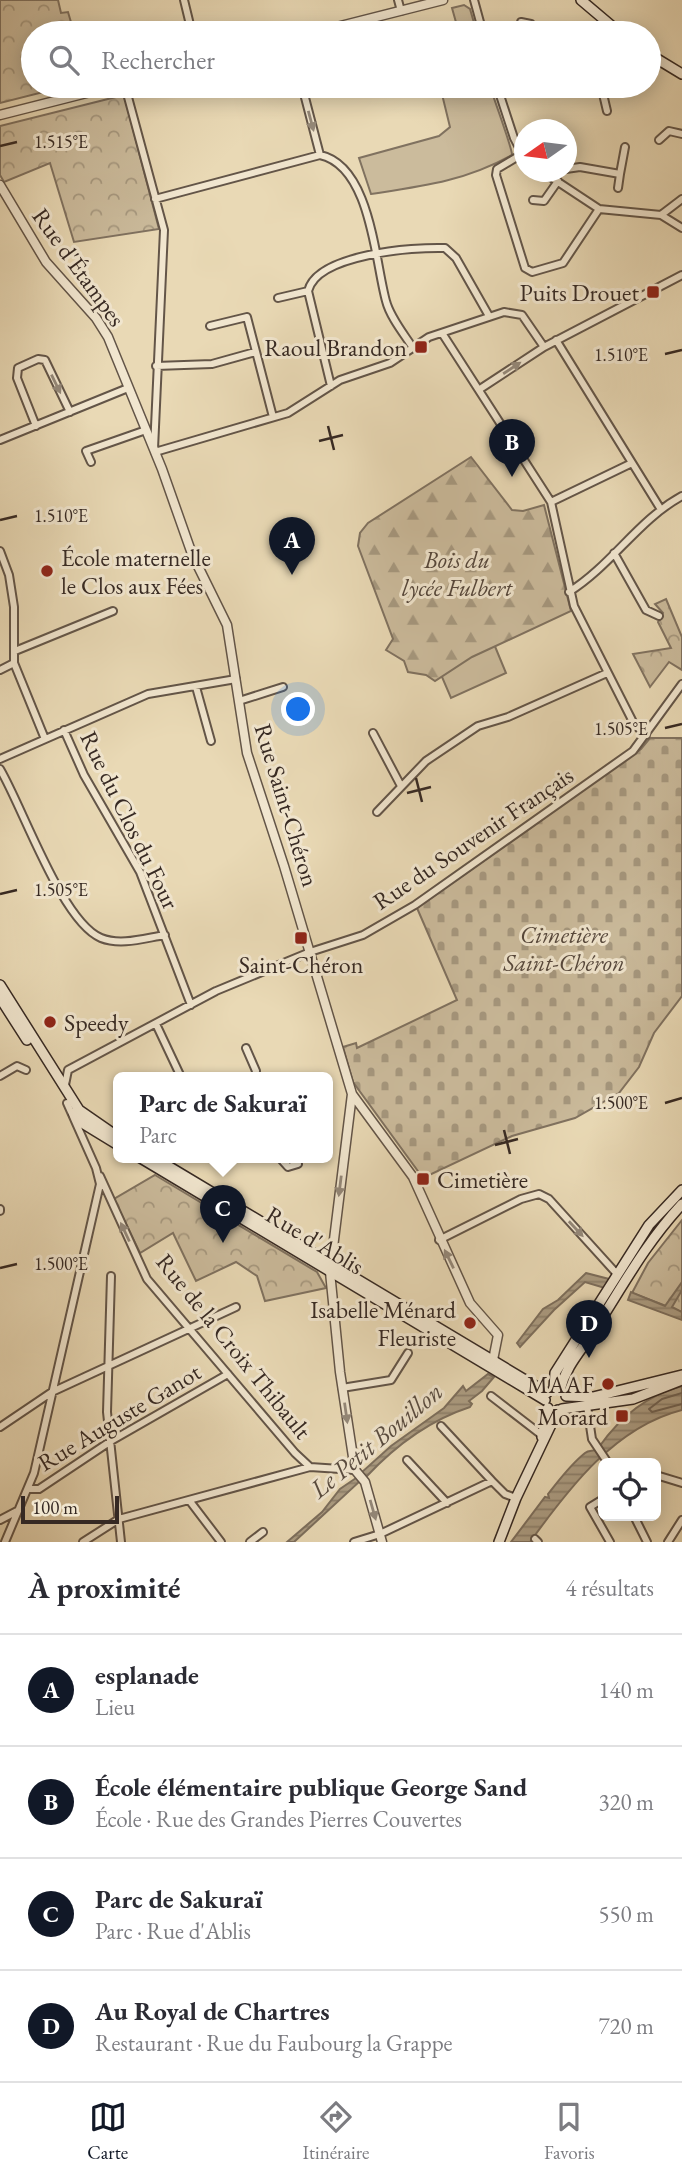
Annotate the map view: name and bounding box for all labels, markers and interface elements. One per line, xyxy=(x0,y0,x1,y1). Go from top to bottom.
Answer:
search box xyxy=(21,21,661,98)
icon: search xyxy=(45,41,83,79)
text: Rechercher xyxy=(101,43,215,77)
one-way arrow xyxy=(306,110,317,132)
north arrow xyxy=(514,119,577,182)
text: 1.515°E xyxy=(34,130,88,153)
street label: Rue d'Étampes xyxy=(26,202,132,332)
place label: Puits Drouet xyxy=(520,277,639,308)
marker: Puits Drouet xyxy=(645,284,661,300)
place label: Raoul Brandon xyxy=(264,332,407,363)
marker: Raoul Brandon xyxy=(413,339,429,355)
text: 1.510°E xyxy=(594,343,648,366)
one-way arrow xyxy=(503,361,521,375)
one-way arrow xyxy=(51,374,62,394)
pin: B xyxy=(489,419,535,477)
text: 1.510°E xyxy=(34,504,88,527)
pin: A xyxy=(269,517,315,575)
place label: École maternelle le Clos aux Fées xyxy=(61,542,211,601)
park label: Bois du lycée Fulbert xyxy=(402,544,513,603)
marker: École maternelle le Clos aux Fées xyxy=(39,563,55,579)
your location xyxy=(281,692,315,726)
text: 1.505°E xyxy=(594,717,648,740)
street label: Rue Saint-Chéron xyxy=(248,720,327,890)
street label: Rue du Clos du Four xyxy=(73,726,187,914)
street label: Rue du Souvenir Français xyxy=(367,759,579,917)
text: 1.505°E xyxy=(34,878,88,901)
park label: Cimetière Saint-Chéron xyxy=(502,919,625,978)
marker: Saint-Chéron xyxy=(293,930,309,946)
place label: Saint-Chéron xyxy=(239,949,364,980)
place label: Speedy xyxy=(64,1007,129,1038)
marker: Speedy xyxy=(42,1014,58,1030)
popup xyxy=(113,1072,333,1163)
text: Parc de Sakuraï xyxy=(139,1086,307,1120)
text: 1.500°E xyxy=(594,1091,648,1114)
text: Parc xyxy=(139,1120,177,1150)
place label: Cimetière xyxy=(437,1164,528,1195)
marker: Cimetière xyxy=(415,1171,431,1187)
one-way arrow xyxy=(335,1175,346,1197)
pin: C xyxy=(200,1185,246,1243)
street label: Rue d'Ablis xyxy=(260,1199,370,1281)
one-way arrow xyxy=(568,1220,584,1237)
one-way arrow xyxy=(119,1222,131,1242)
street label: Rue de la Croix Thibault xyxy=(150,1247,319,1445)
one-way arrow xyxy=(443,1249,454,1269)
text: 1.500°E xyxy=(34,1252,88,1275)
place label: Isabelle Ménard Fleuriste xyxy=(310,1294,457,1353)
pin: D xyxy=(566,1300,612,1358)
marker: Isabelle Ménard Fleuriste xyxy=(462,1315,478,1331)
street label: Rue Auguste Ganot xyxy=(32,1356,207,1478)
place label: MAAF xyxy=(527,1369,594,1400)
water label: Le Petit Bouillon xyxy=(302,1374,450,1506)
marker: MAAF xyxy=(600,1376,616,1392)
place label: Morard xyxy=(537,1401,609,1432)
one-way arrow xyxy=(340,1402,351,1424)
marker: Morard xyxy=(614,1408,630,1424)
map controls xyxy=(598,1458,661,1521)
button: locate xyxy=(598,1458,661,1521)
scale bar xyxy=(21,1493,119,1525)
text: 100 m xyxy=(32,1495,78,1520)
one-way arrow xyxy=(368,1500,378,1521)
text: À proximité xyxy=(28,1568,180,1607)
text: 4 résultats xyxy=(566,1573,654,1603)
text: esplanade xyxy=(95,1658,199,1692)
text: A xyxy=(43,1675,59,1705)
text: 140 m xyxy=(598,1675,654,1705)
text: Lieu xyxy=(95,1692,135,1722)
text: École élémentaire publique George Sand xyxy=(95,1770,527,1804)
text: B xyxy=(44,1787,58,1817)
text: 320 m xyxy=(598,1787,654,1817)
text: École · Rue des Grandes Pierres Couvertes xyxy=(95,1804,462,1834)
text: Parc de Sakuraï xyxy=(95,1882,262,1916)
text: C xyxy=(43,1899,59,1929)
text: 550 m xyxy=(598,1899,654,1929)
text: Parc · Rue d'Ablis xyxy=(95,1916,251,1946)
text: Au Royal de Chartres xyxy=(95,1994,330,2028)
text: D xyxy=(42,2011,60,2041)
text: 720 m xyxy=(598,2011,654,2041)
text: Restaurant · Rue du Faubourg la Grappe xyxy=(95,2028,453,2058)
tab: Carte xyxy=(87,2098,128,2165)
tab: Itinéraire xyxy=(303,2098,369,2165)
tab: Favoris xyxy=(544,2098,595,2165)

